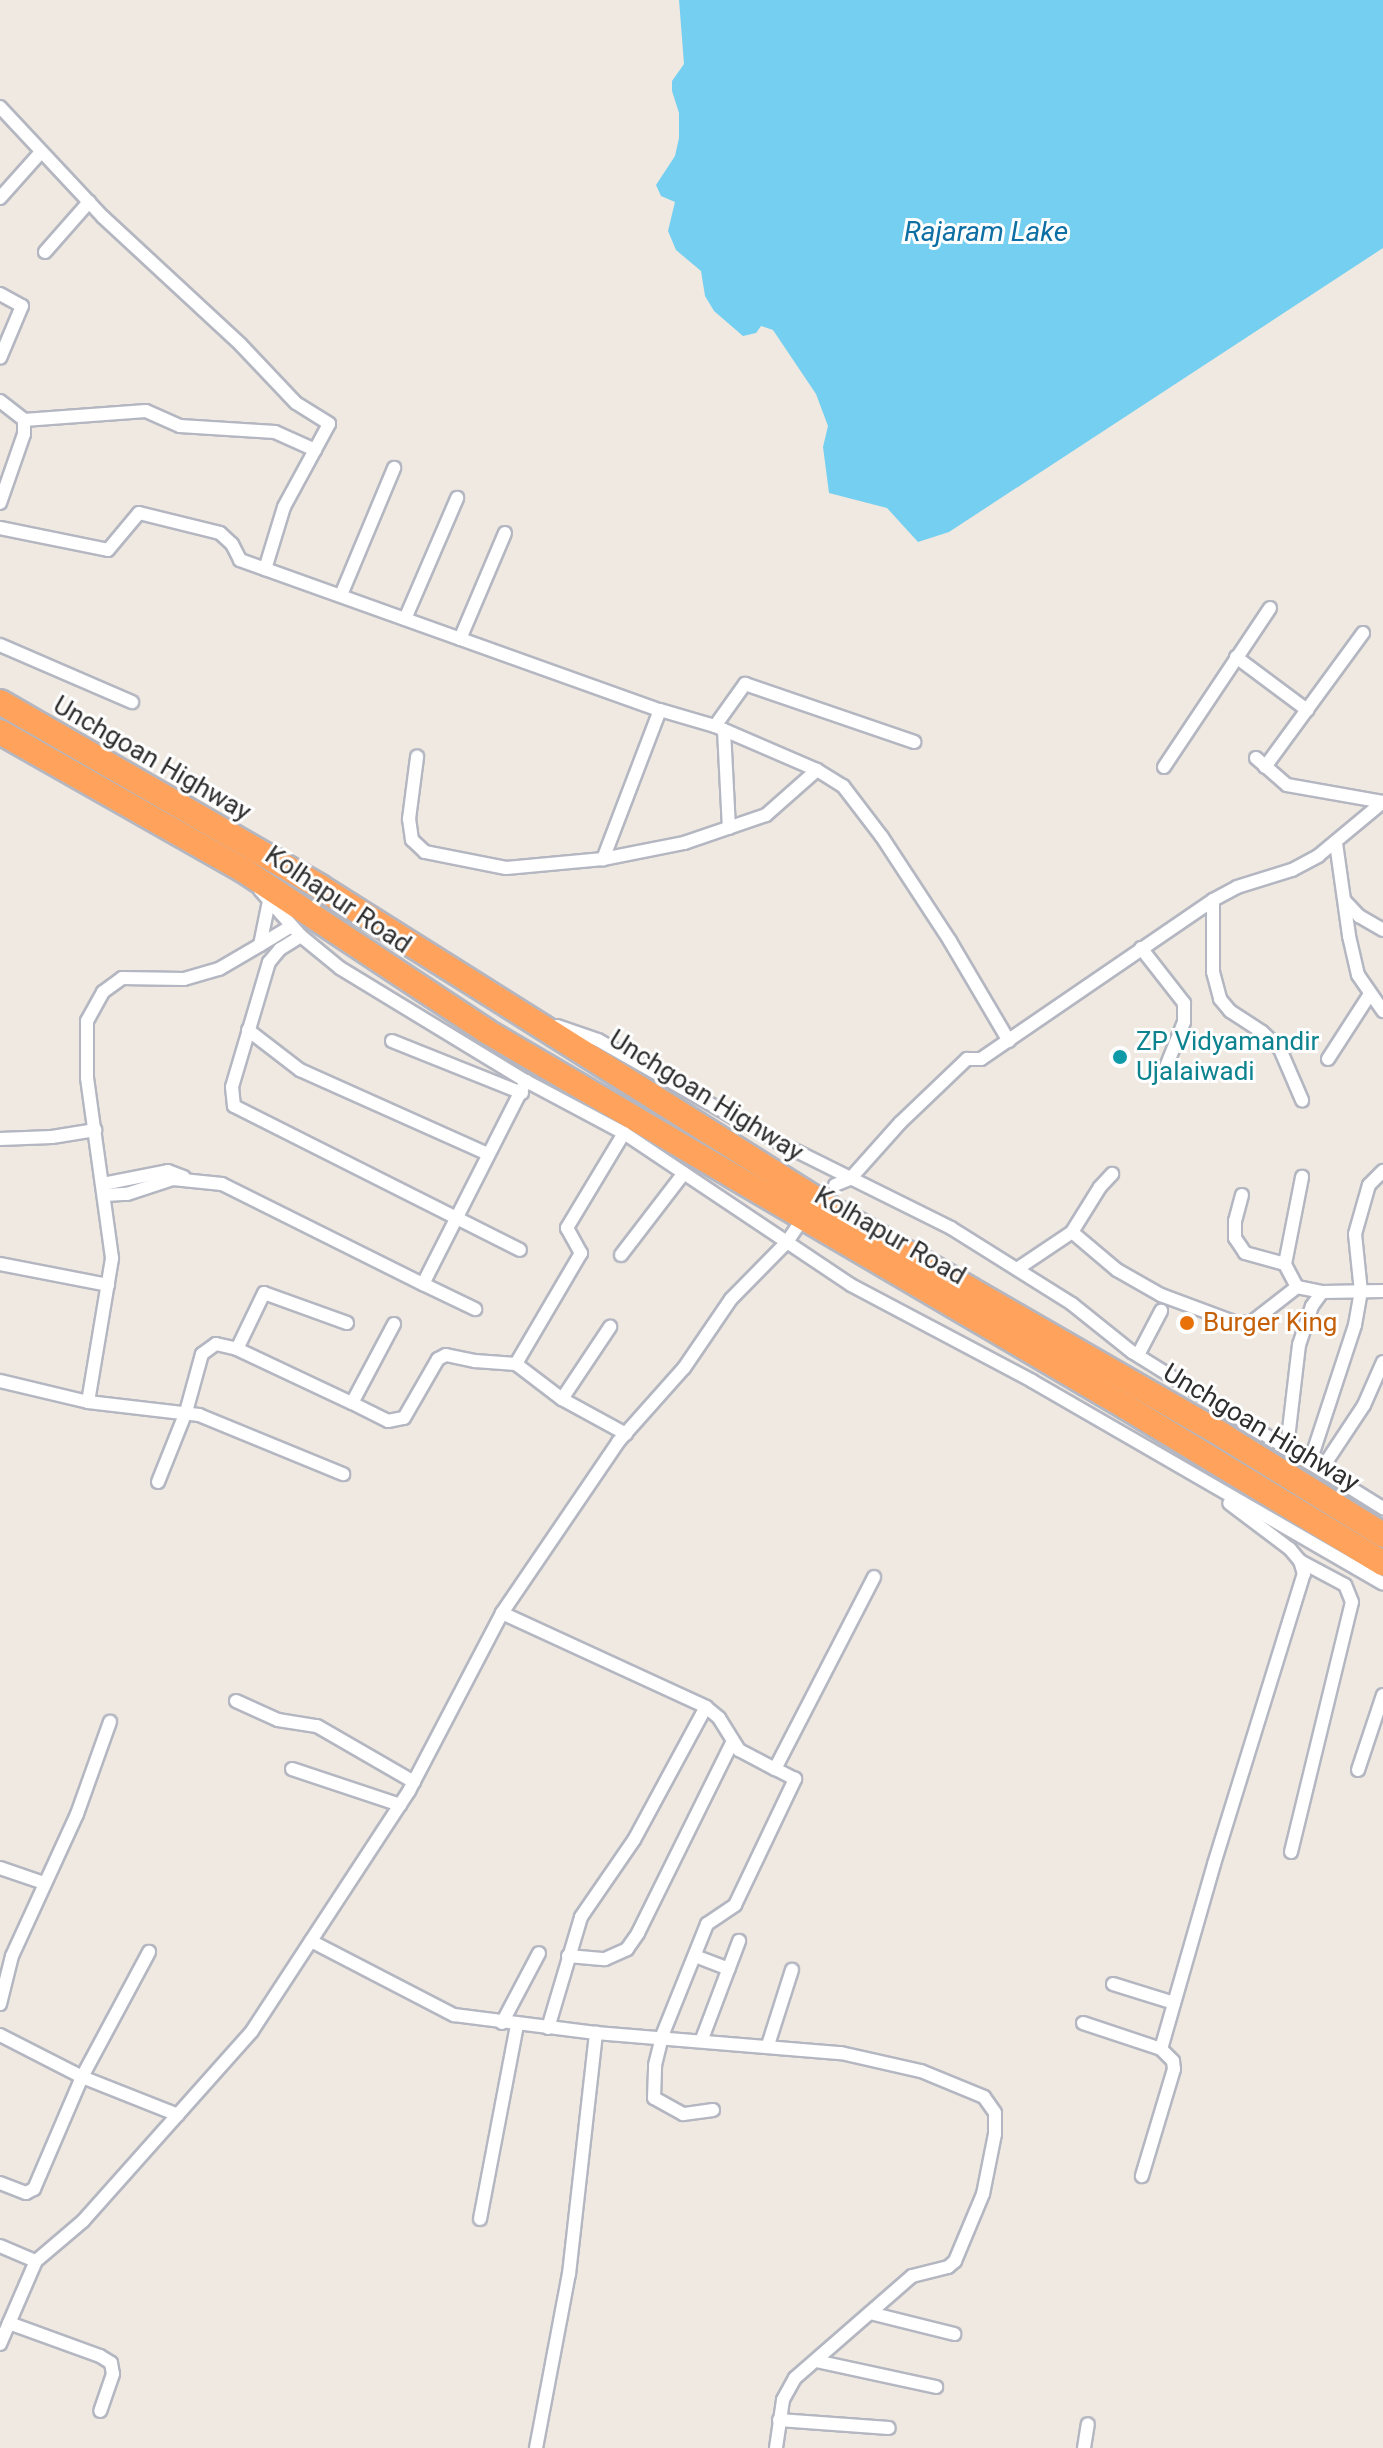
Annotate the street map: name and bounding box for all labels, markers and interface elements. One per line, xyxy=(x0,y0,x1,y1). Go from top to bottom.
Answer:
water label: Rajaram Lake xyxy=(904,215,1068,249)
street label: Unchgoan Highway xyxy=(48,690,256,828)
street label: Kolhapur Road xyxy=(259,840,417,960)
street label: Unchgoan Highway xyxy=(603,1024,809,1168)
place label: ZP Vidyamandir Ujalaiwadi xyxy=(1136,1026,1319,1088)
marker: ZP Vidyamandir Ujalaiwadi xyxy=(1111,1048,1129,1066)
street label: Kolhapur Road xyxy=(809,1180,971,1292)
place label: Burger King xyxy=(1203,1307,1337,1339)
marker: Burger King xyxy=(1178,1314,1196,1332)
street label: Unchgoan Highway xyxy=(1157,1357,1365,1499)

